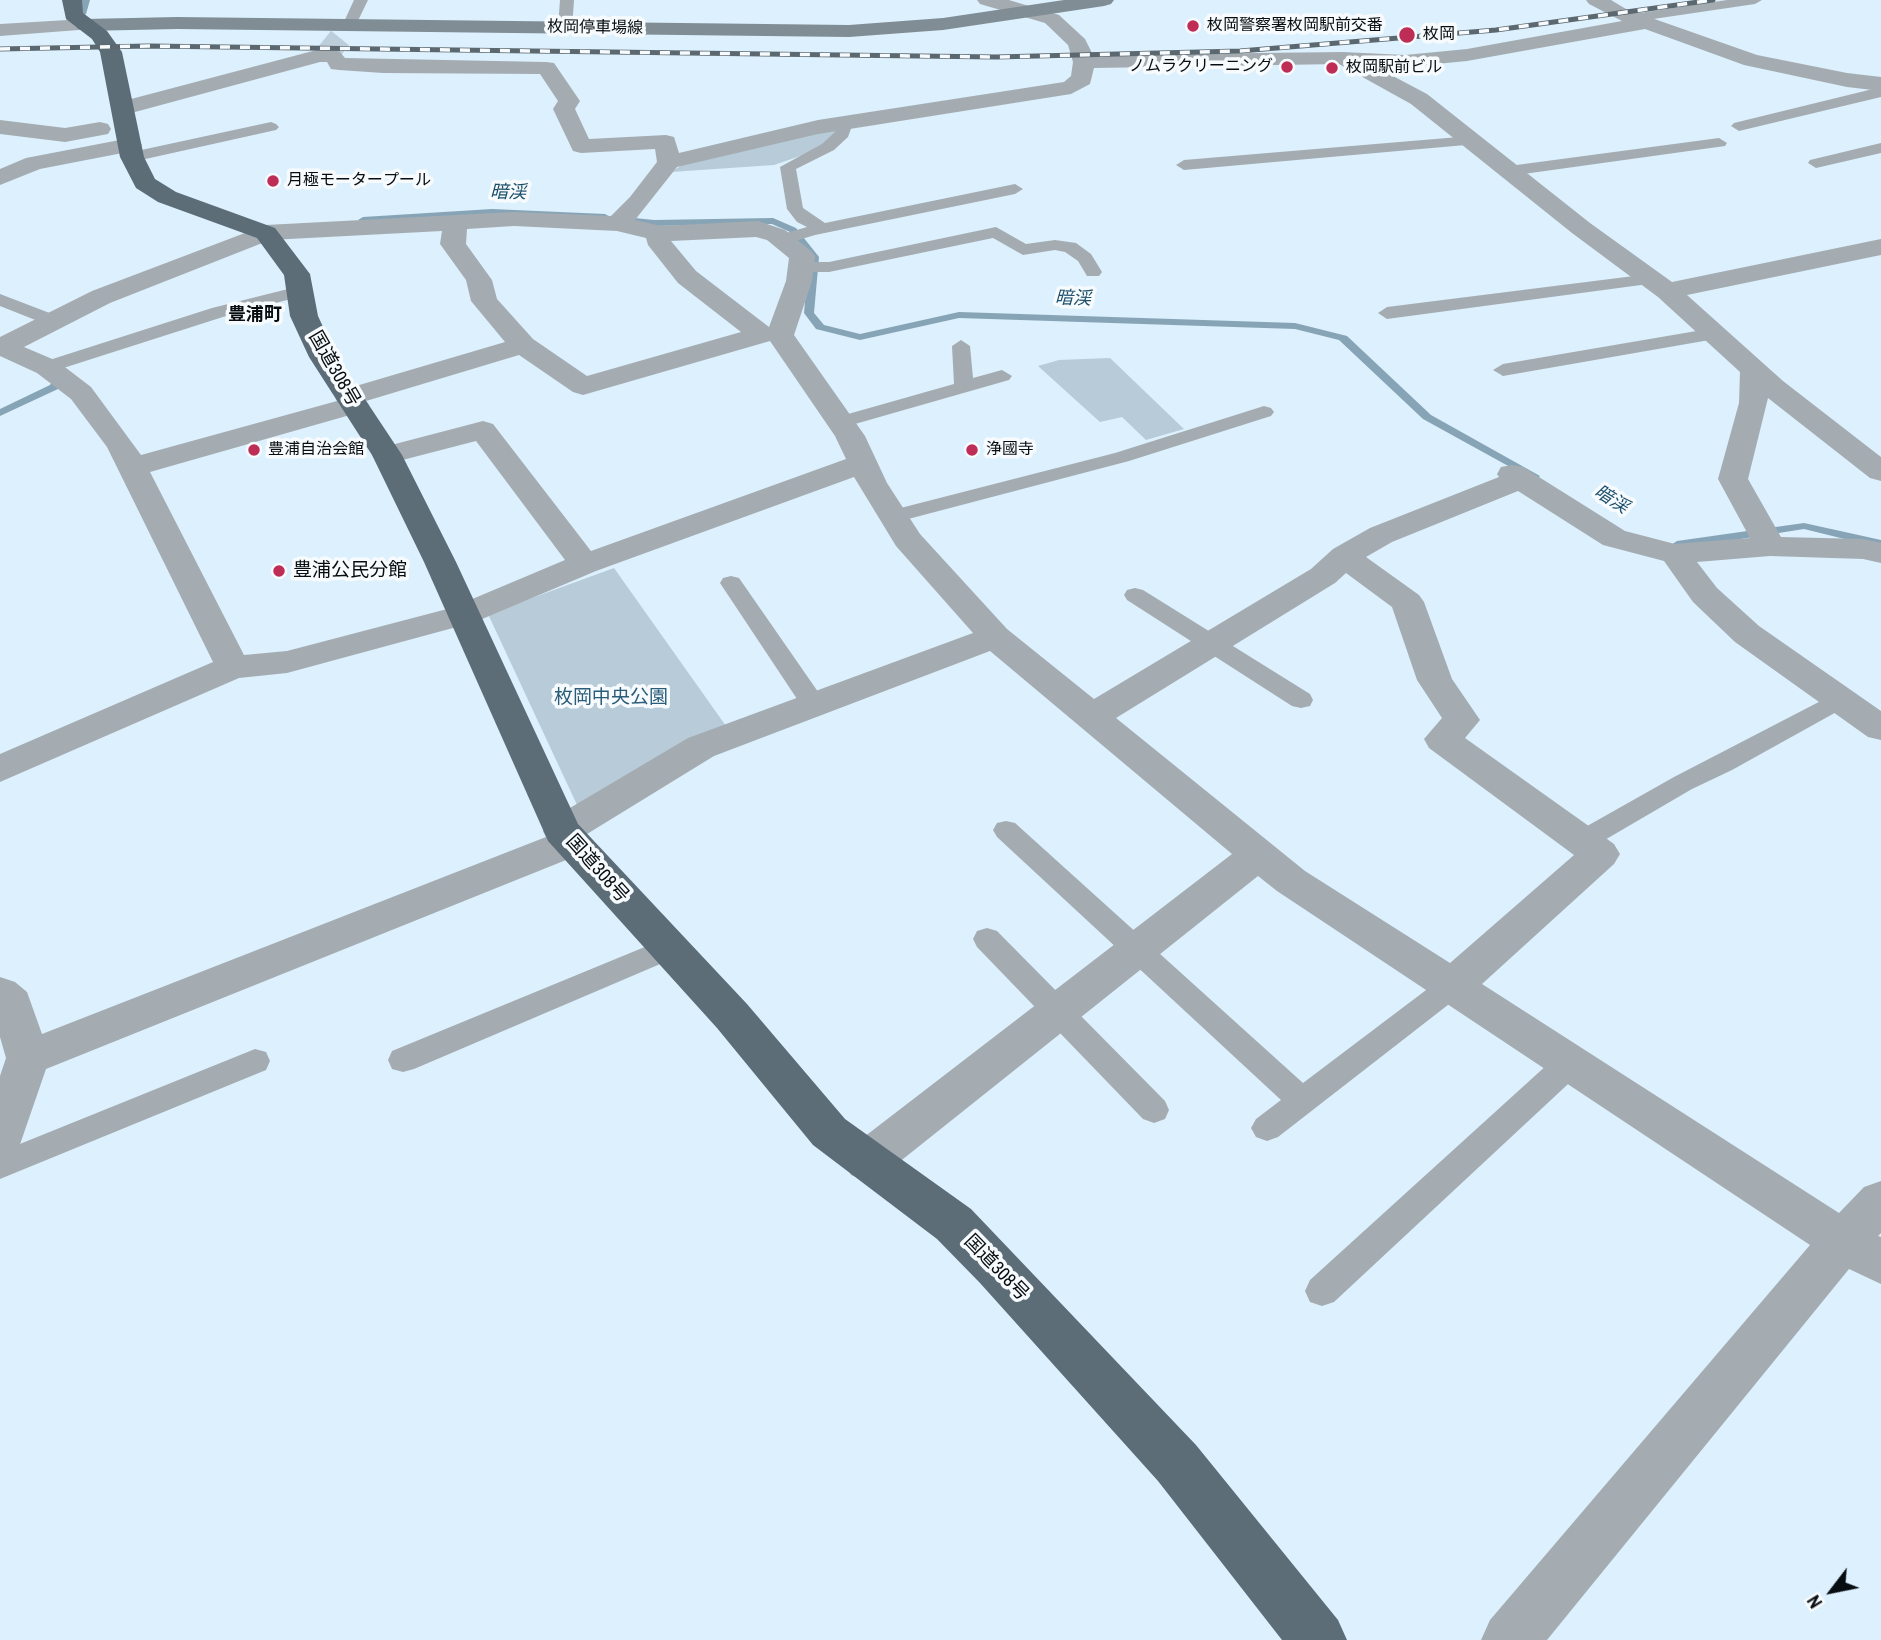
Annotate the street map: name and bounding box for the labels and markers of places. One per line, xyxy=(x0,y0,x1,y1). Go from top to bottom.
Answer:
place label: 枚岡警察署枚岡駅前交番 xyxy=(1207,16,1383,36)
marker: 枚岡警察署枚岡駅前交番 xyxy=(1185,18,1201,34)
marker: 枚岡 xyxy=(1397,25,1417,45)
place label: 枚岡 xyxy=(1423,25,1455,45)
place label: ノムラクリーニング xyxy=(1129,57,1273,77)
place label: 枚岡駅前ビル xyxy=(1346,58,1442,78)
marker: ノムラクリーニング xyxy=(1279,59,1295,75)
marker: 枚岡駅前ビル xyxy=(1324,60,1340,76)
place label: 月極モータープール xyxy=(287,171,431,191)
marker: 月極モータープール xyxy=(265,173,281,189)
place label: 豊浦自治会館 xyxy=(268,440,364,460)
place label: 浄國寺 xyxy=(986,440,1034,460)
marker: 豊浦自治会館 xyxy=(246,442,262,458)
marker: 浄國寺 xyxy=(964,442,980,458)
place label: 豊浦公民分館 xyxy=(293,560,407,582)
marker: 豊浦公民分館 xyxy=(271,563,287,579)

